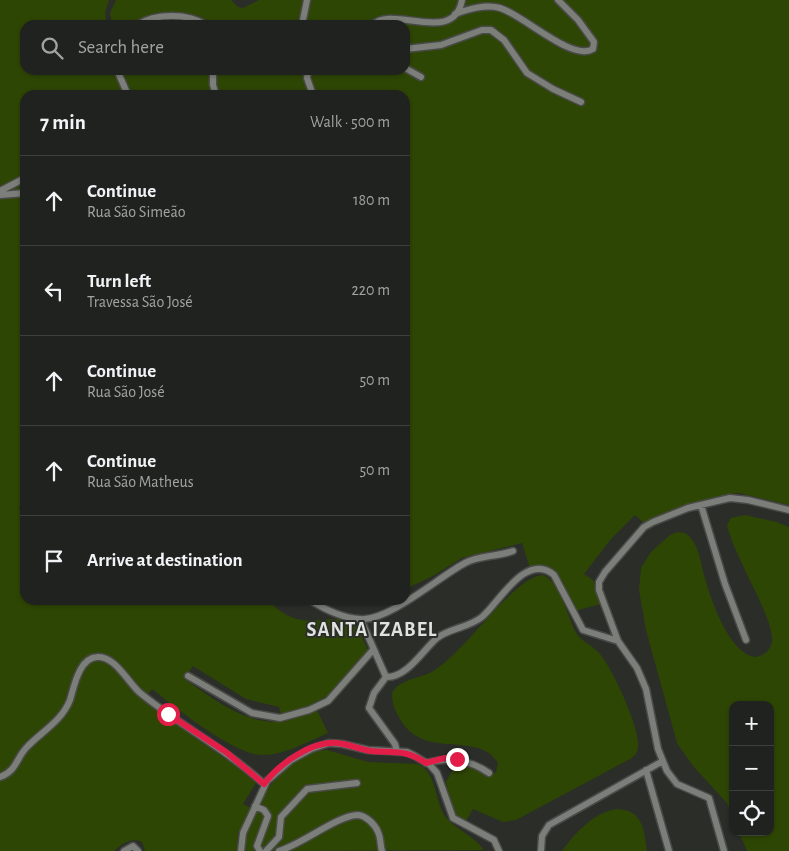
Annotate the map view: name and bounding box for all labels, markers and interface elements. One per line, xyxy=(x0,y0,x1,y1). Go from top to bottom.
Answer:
search box xyxy=(20,20,410,75)
icon: search xyxy=(38,34,66,62)
text: Search here xyxy=(78,38,164,57)
text: 7 min xyxy=(40,112,86,133)
text: Walk · 500 m xyxy=(310,114,390,130)
text: Continue xyxy=(87,182,156,201)
icon: ahead xyxy=(40,187,68,215)
text: 180 m xyxy=(353,192,390,208)
text: Rua São Simeão xyxy=(87,204,186,220)
text: Turn left xyxy=(87,272,151,291)
icon: left xyxy=(40,277,68,305)
text: 220 m xyxy=(352,282,390,298)
text: Travessa São José xyxy=(87,294,193,310)
text: Continue xyxy=(87,362,156,381)
icon: ahead xyxy=(40,367,68,395)
text: 50 m xyxy=(359,372,390,388)
text: Rua São José xyxy=(87,384,165,400)
text: Continue xyxy=(87,452,156,471)
icon: ahead xyxy=(40,457,68,485)
text: 50 m xyxy=(359,462,390,478)
text: Rua São Matheus xyxy=(87,474,194,490)
icon: arrive xyxy=(40,547,68,575)
text: Arrive at destination xyxy=(87,551,243,570)
district label: SANTA IZABEL xyxy=(306,620,438,640)
map controls xyxy=(729,701,774,836)
button: + xyxy=(729,701,774,746)
route start xyxy=(157,703,180,726)
button: − xyxy=(729,746,774,791)
route end xyxy=(446,748,469,771)
button: locate xyxy=(729,791,774,836)

